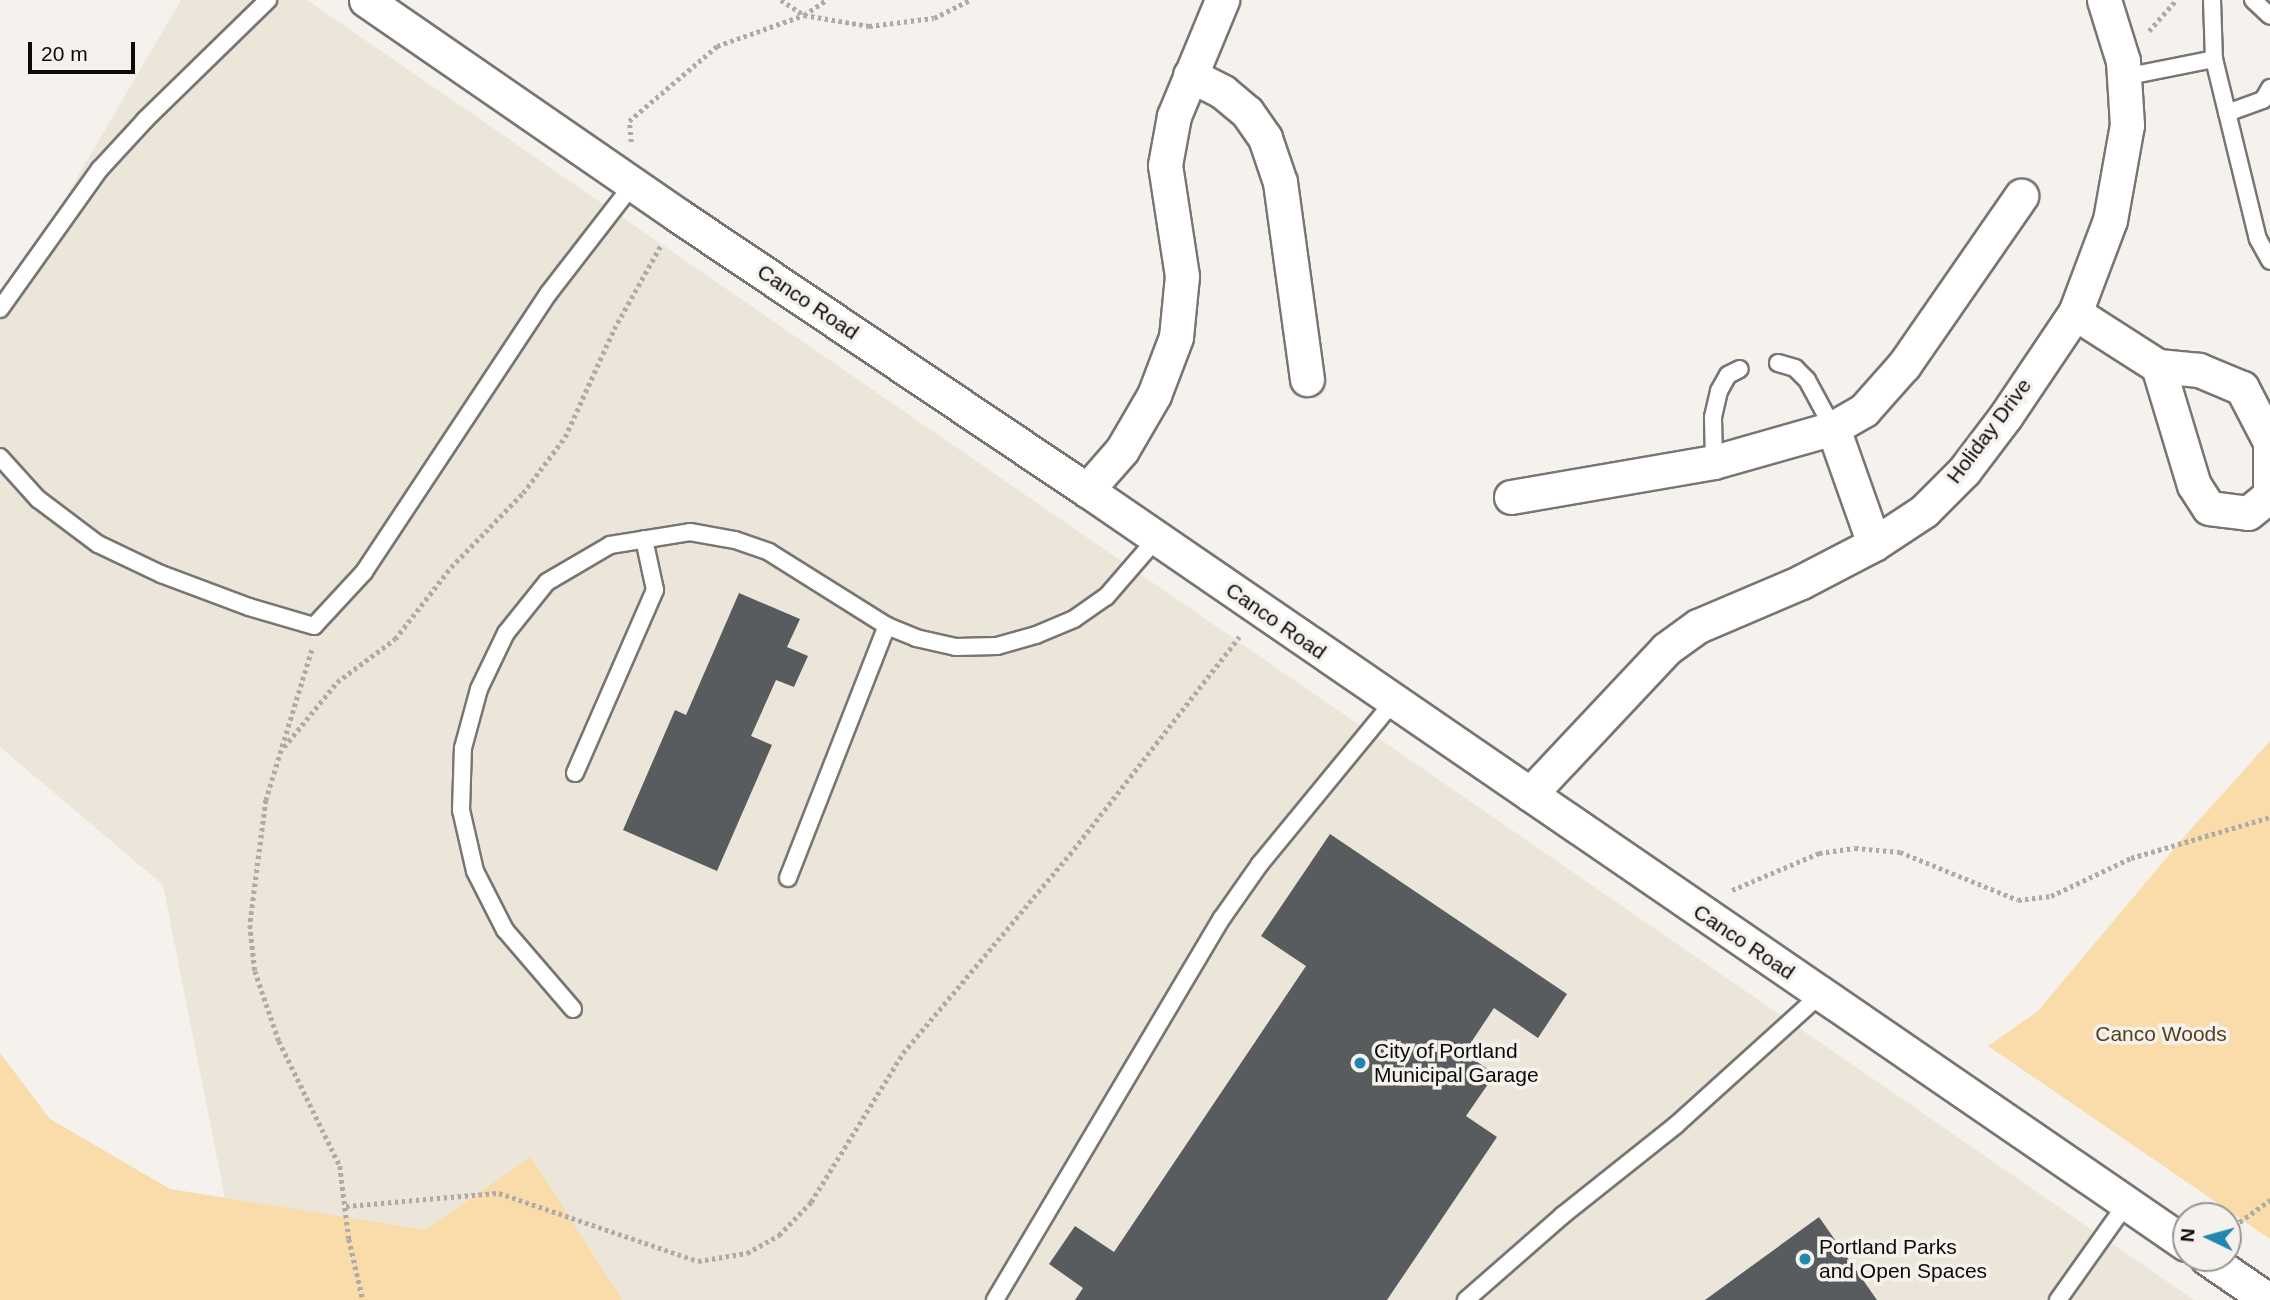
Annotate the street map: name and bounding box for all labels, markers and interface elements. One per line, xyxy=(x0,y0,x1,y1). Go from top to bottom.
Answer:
scale bar xyxy=(32,28,138,72)
text: 20 m xyxy=(41,42,88,65)
street label: Canco Road xyxy=(753,259,863,345)
street label: Holiday Drive xyxy=(1941,374,2037,488)
street label: Canco Road xyxy=(1221,577,1331,665)
street label: Canco Road xyxy=(1689,899,1799,985)
park label: Canco Woods xyxy=(2095,1021,2227,1047)
place label: City of Portland Municipal Garage xyxy=(1374,1038,1539,1088)
marker: City of Portland Municipal Garage xyxy=(1352,1055,1368,1071)
north arrow xyxy=(2172,1202,2242,1272)
text: N xyxy=(2177,1228,2199,1243)
place label: Portland Parks and Open Spaces xyxy=(1819,1234,1987,1284)
marker: Portland Parks and Open Spaces xyxy=(1797,1251,1813,1267)

